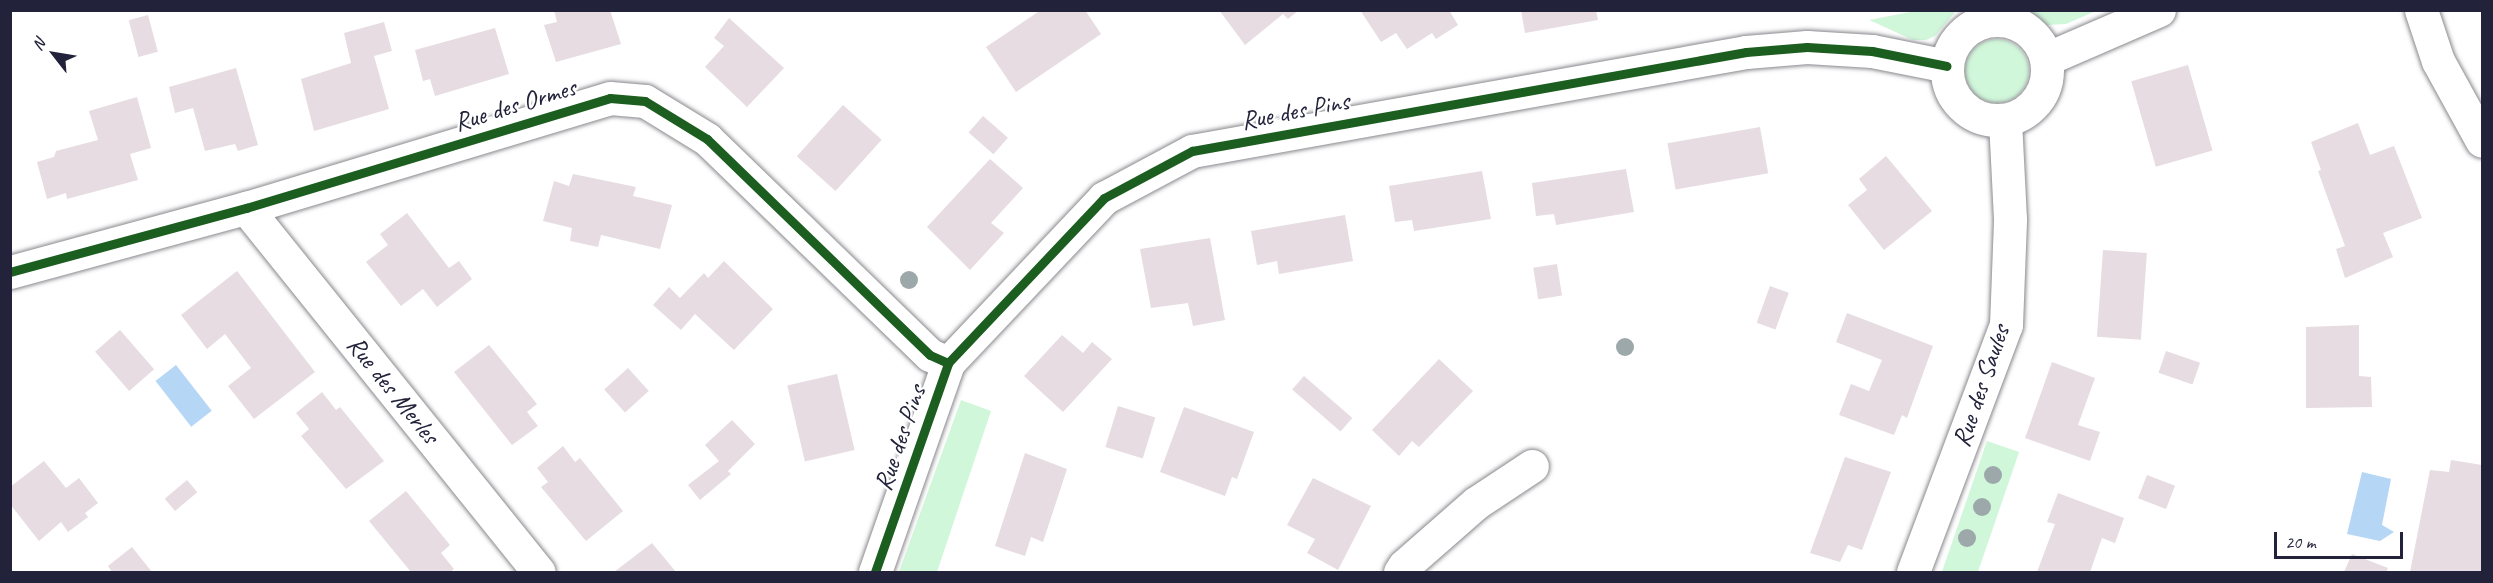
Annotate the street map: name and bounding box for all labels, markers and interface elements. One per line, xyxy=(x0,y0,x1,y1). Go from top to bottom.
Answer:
north arrow xyxy=(24,24,84,84)
text: N xyxy=(27,35,50,54)
street label: Rue des Ormes xyxy=(450,72,580,138)
street label: Rue des Pins xyxy=(1238,85,1352,137)
street label: Rue des Saules xyxy=(1946,321,2016,451)
street label: Rue des Merles xyxy=(340,330,446,450)
street label: Rue des Pins xyxy=(867,381,933,495)
scale bar xyxy=(2277,520,2406,558)
text: 20 m xyxy=(2285,531,2316,553)

